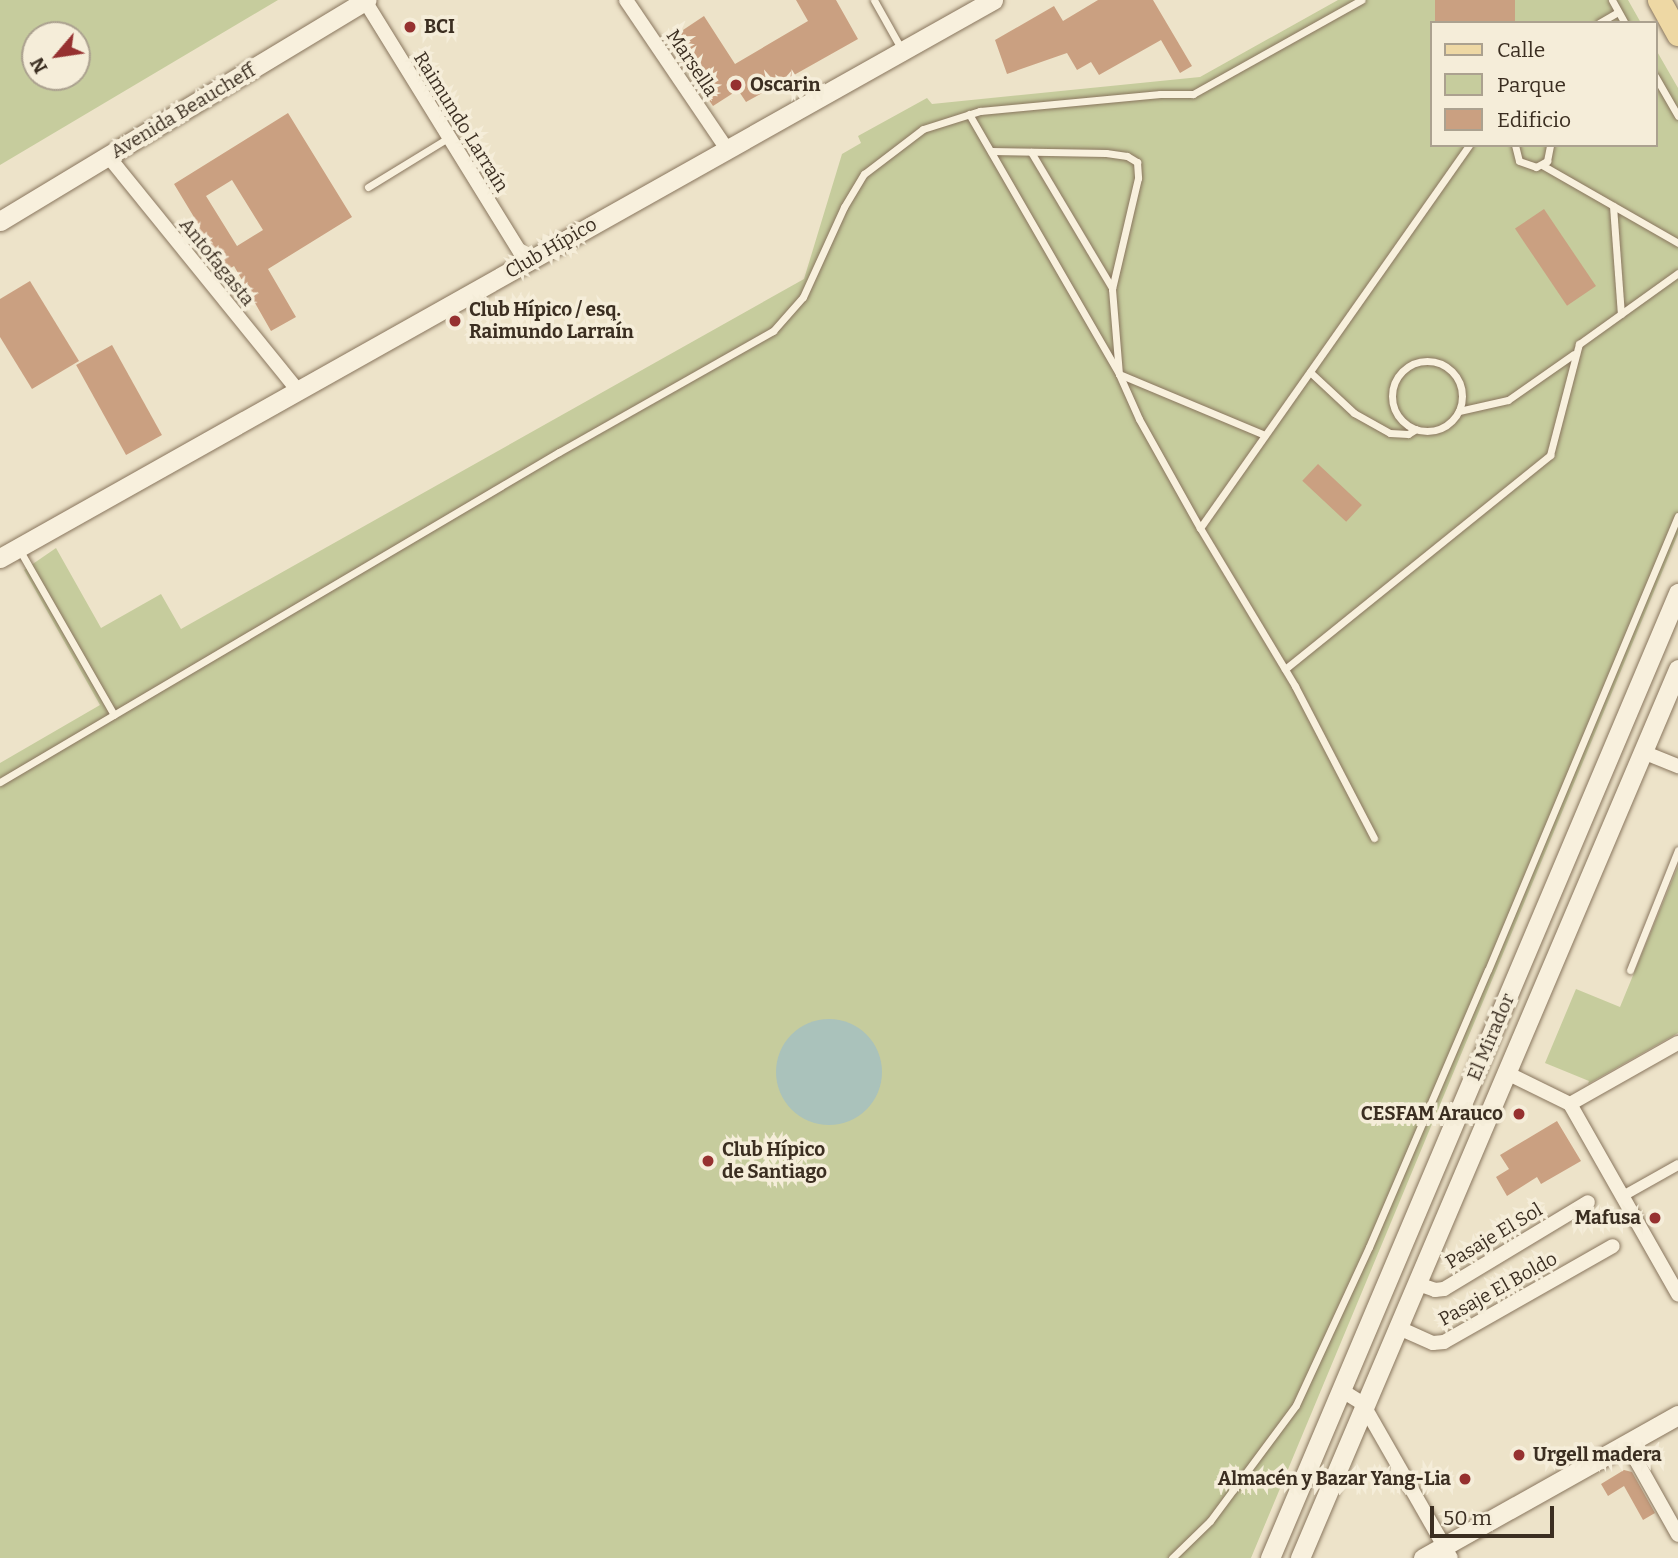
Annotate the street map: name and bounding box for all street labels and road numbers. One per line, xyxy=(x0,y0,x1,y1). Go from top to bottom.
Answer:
street label: Marsella xyxy=(661,25,723,101)
street label: Raimundo Larraín xyxy=(409,48,513,196)
street label: Avenida Beaucheff xyxy=(107,59,259,163)
street label: Antofagasta xyxy=(175,213,259,311)
street label: Club Hípico xyxy=(501,213,601,283)
street label: El Mirador xyxy=(1462,990,1520,1084)
street label: Pasaje El Sol xyxy=(1442,1198,1546,1274)
street label: Pasaje El Boldo xyxy=(1435,1247,1561,1331)

